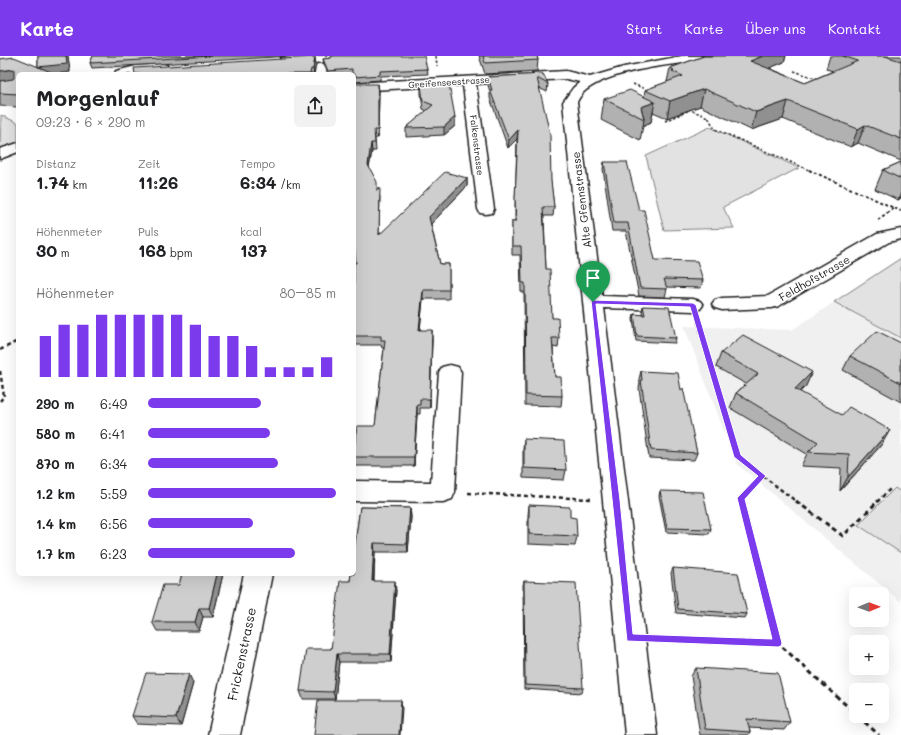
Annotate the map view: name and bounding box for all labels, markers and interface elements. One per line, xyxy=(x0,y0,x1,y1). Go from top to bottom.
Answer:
text: Karte xyxy=(20,16,74,41)
text: Start xyxy=(626,19,662,38)
text: Karte xyxy=(684,19,723,38)
text: Über uns xyxy=(745,19,806,38)
text: Kontakt xyxy=(828,19,881,38)
street label: Greifenseestrasse xyxy=(408,74,490,90)
text: Morgenlauf xyxy=(36,83,159,112)
button: share xyxy=(294,85,336,127)
text: 09:23 · 6 × 290 m xyxy=(36,113,145,130)
street label: Falkenstrasse xyxy=(468,114,486,176)
street label: Alte Gfennstrasse xyxy=(568,151,594,249)
text: Distanz xyxy=(36,156,76,171)
text: Zeit xyxy=(138,156,160,171)
text: Tempo xyxy=(240,156,275,171)
text: 1.74 xyxy=(36,171,69,193)
text: 11:26 xyxy=(138,171,178,193)
text: 6:34 xyxy=(240,171,277,193)
text: km xyxy=(69,177,87,192)
text: /km xyxy=(277,177,301,192)
text: Höhenmeter xyxy=(36,224,102,239)
text: Puls xyxy=(138,224,159,239)
text: kcal xyxy=(240,224,262,239)
text: 30 xyxy=(36,239,57,261)
text: 168 xyxy=(138,239,166,261)
text: 137 xyxy=(240,239,267,261)
text: m xyxy=(57,245,69,260)
text: bpm xyxy=(166,245,192,260)
street label: Feldhofstrasse xyxy=(776,251,852,304)
pin xyxy=(576,261,610,302)
icon: arrive xyxy=(582,267,604,289)
text: Höhenmeter xyxy=(36,284,114,301)
text: 80–85 m xyxy=(280,284,336,301)
text: 290 m xyxy=(36,395,74,412)
text: 6:49 xyxy=(100,395,127,412)
text: 580 m xyxy=(36,425,75,442)
text: 6:41 xyxy=(100,425,125,442)
text: 870 m xyxy=(36,455,75,472)
text: 6:34 xyxy=(100,455,127,472)
text: 1.2 km xyxy=(36,485,75,502)
text: 5:59 xyxy=(100,485,127,502)
text: 1.4 km xyxy=(36,515,76,532)
text: 6:56 xyxy=(100,515,127,532)
text: 1.7 km xyxy=(36,545,75,562)
text: 6:23 xyxy=(100,545,127,562)
north arrow xyxy=(849,587,889,627)
map controls xyxy=(849,587,889,723)
street label: Frickenstrasse xyxy=(223,606,259,702)
button: + xyxy=(849,635,889,675)
button: − xyxy=(849,683,889,723)

